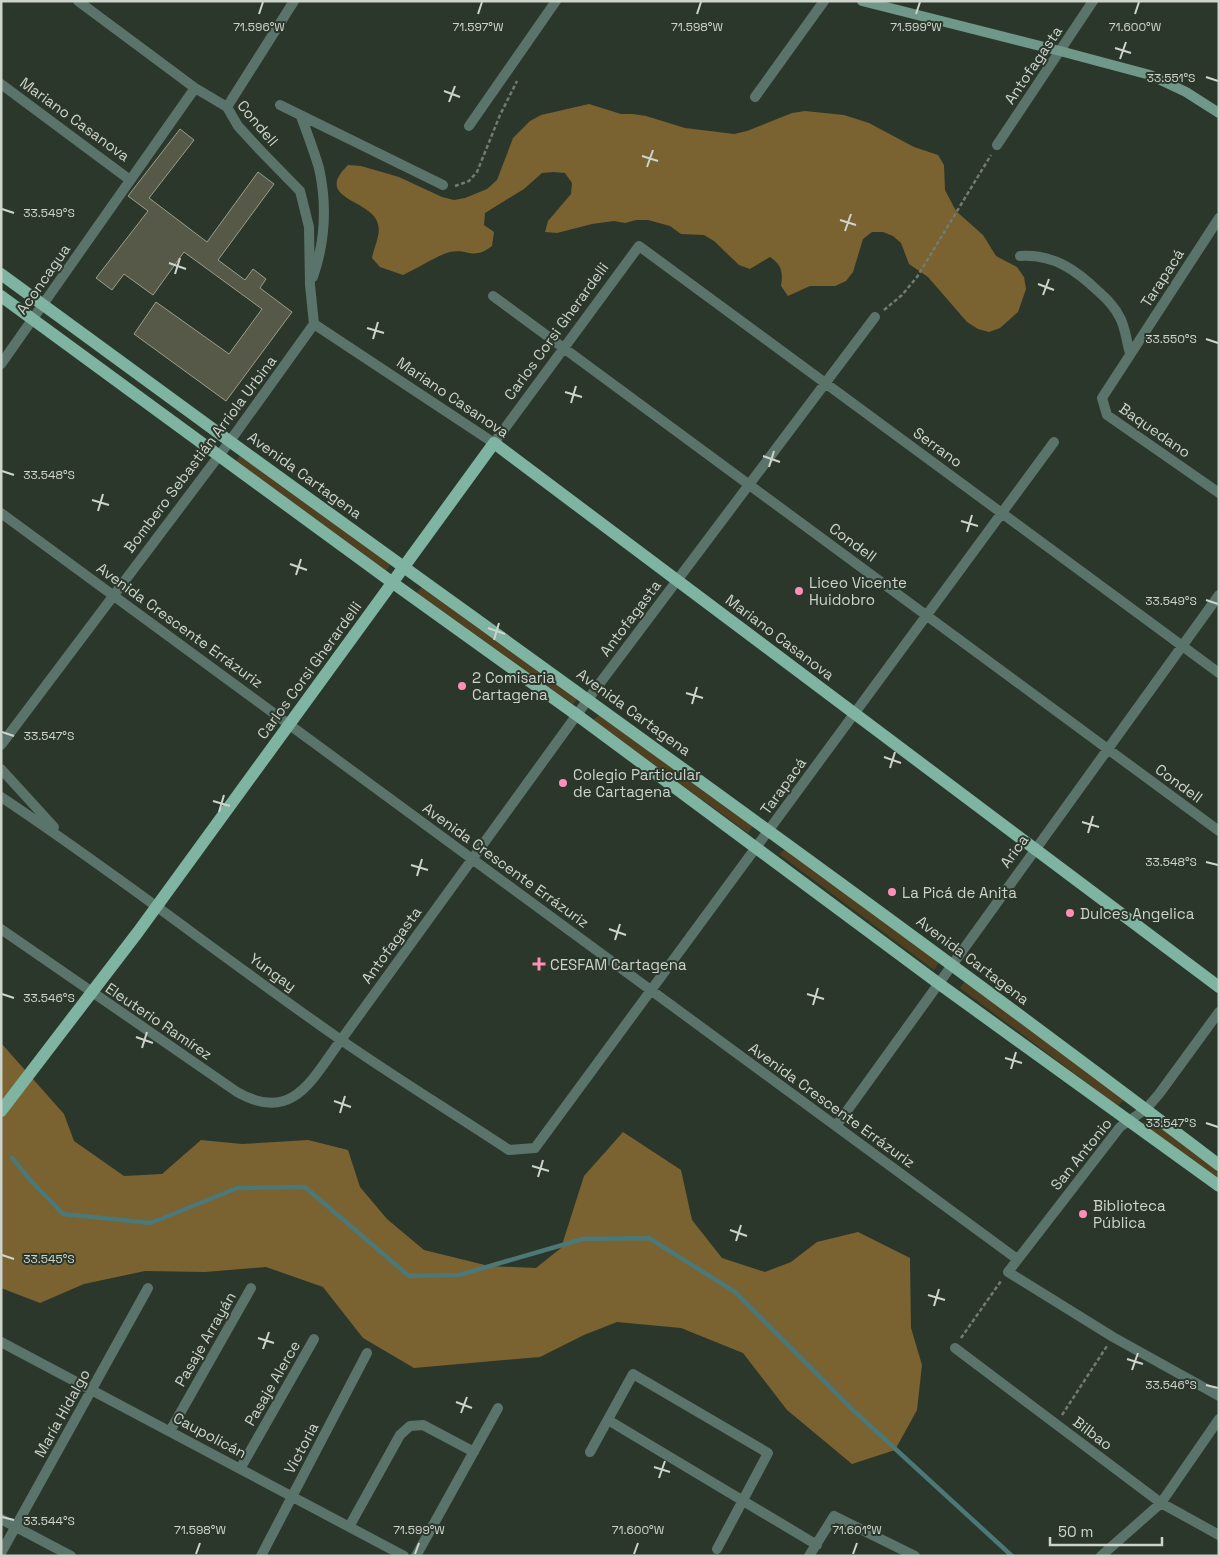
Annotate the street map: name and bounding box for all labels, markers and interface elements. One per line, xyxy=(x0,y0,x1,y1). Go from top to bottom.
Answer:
text: 71.596°W xyxy=(233,19,285,35)
text: 71.597°W xyxy=(453,19,504,35)
text: 71.598°W xyxy=(671,19,723,35)
text: 71.599°W xyxy=(890,19,942,35)
text: 71.600°W xyxy=(1109,19,1162,35)
street label: Antofagasta xyxy=(1000,22,1066,108)
text: 33.551°S xyxy=(1147,70,1195,86)
street label: Mariano Casanova xyxy=(16,73,134,165)
street label: Condell xyxy=(233,96,283,150)
text: 33.549°S xyxy=(23,205,75,221)
street label: Aconcagua xyxy=(12,240,74,318)
street label: Tarapacá xyxy=(1136,245,1188,311)
street label: Carlos Corsi Gherardelli xyxy=(500,259,612,403)
text: 33.550°S xyxy=(1145,331,1197,347)
street label: Bombero Sebastián Arriola Urbina xyxy=(120,351,281,556)
street label: Mariano Casanova xyxy=(393,352,513,442)
street label: Baquedano xyxy=(1116,398,1194,462)
street label: Serrano xyxy=(910,423,966,471)
street label: Avenida Cartagena xyxy=(244,427,366,523)
text: 33.548°S xyxy=(23,467,75,483)
street label: Condell xyxy=(826,518,880,566)
street label: Avenida Crescente Errázuriz xyxy=(93,558,267,692)
place label: Liceo Vicente Huidobro xyxy=(809,573,907,609)
street label: Antofagasta xyxy=(595,576,665,660)
marker: Liceo Vicente Huidobro xyxy=(793,585,805,597)
street label: Mariano Casanova xyxy=(722,590,838,684)
text: 33.549°S xyxy=(1145,593,1197,609)
street label: Carlos Corsi Gherardelli xyxy=(253,598,365,742)
street label: Avenida Cartagena xyxy=(573,664,695,760)
place label: 2 Comisaria Cartagena xyxy=(472,668,555,704)
marker: 2 Comisaria Cartagena xyxy=(456,680,468,692)
text: 33.547°S xyxy=(24,728,74,744)
street label: Tarapacá xyxy=(756,753,810,818)
street label: Condell xyxy=(1152,759,1206,807)
place label: Colegio Particular de Cartagena xyxy=(573,765,701,801)
marker: Colegio Particular de Cartagena xyxy=(557,777,569,789)
street label: Avenida Crescente Errázuriz xyxy=(419,798,593,932)
street label: Arica xyxy=(996,830,1033,871)
text: 33.548°S xyxy=(1145,854,1197,870)
place label: La Picá de Anita xyxy=(902,883,1017,902)
marker: La Picá de Anita xyxy=(886,886,898,898)
street label: Antofagasta xyxy=(357,903,425,987)
place label: Dulces Angelica xyxy=(1080,904,1195,923)
marker: Dulces Angelica xyxy=(1064,907,1076,919)
street label: Avenida Cartagena xyxy=(913,911,1033,1009)
street label: Yungay xyxy=(246,949,300,995)
place label: CESFAM Cartagena xyxy=(550,955,687,974)
marker: CESFAM Cartagena xyxy=(532,957,546,971)
street label: Eleuterio Ramírez xyxy=(102,978,216,1064)
text: 33.546°S xyxy=(23,990,75,1006)
street label: Avenida Crescente Errázuriz xyxy=(745,1038,919,1172)
street label: San Antonio xyxy=(1046,1114,1116,1194)
text: 33.547°S xyxy=(1146,1115,1196,1131)
place label: Biblioteca Pública xyxy=(1093,1196,1166,1232)
marker: Biblioteca Pública xyxy=(1077,1208,1089,1220)
text: 33.545°S xyxy=(23,1251,75,1267)
street label: Pasaje Arrayán xyxy=(170,1288,240,1390)
street label: Pasaje Alerce xyxy=(240,1337,304,1429)
street label: María Hidalgo xyxy=(30,1366,94,1460)
text: 33.546°S xyxy=(1145,1377,1197,1393)
street label: Caupolicán xyxy=(170,1408,250,1462)
street label: Bilbao xyxy=(1069,1412,1117,1454)
street label: Victoria xyxy=(280,1419,323,1477)
text: 33.544°S xyxy=(23,1513,75,1529)
scale bar xyxy=(1050,1514,1162,1546)
text: 71.598°W xyxy=(174,1522,226,1538)
text: 71.599°W xyxy=(393,1522,445,1538)
text: 71.600°W xyxy=(612,1522,665,1538)
text: 71.601°W xyxy=(832,1522,882,1538)
text: 50 m xyxy=(1058,1522,1093,1541)

